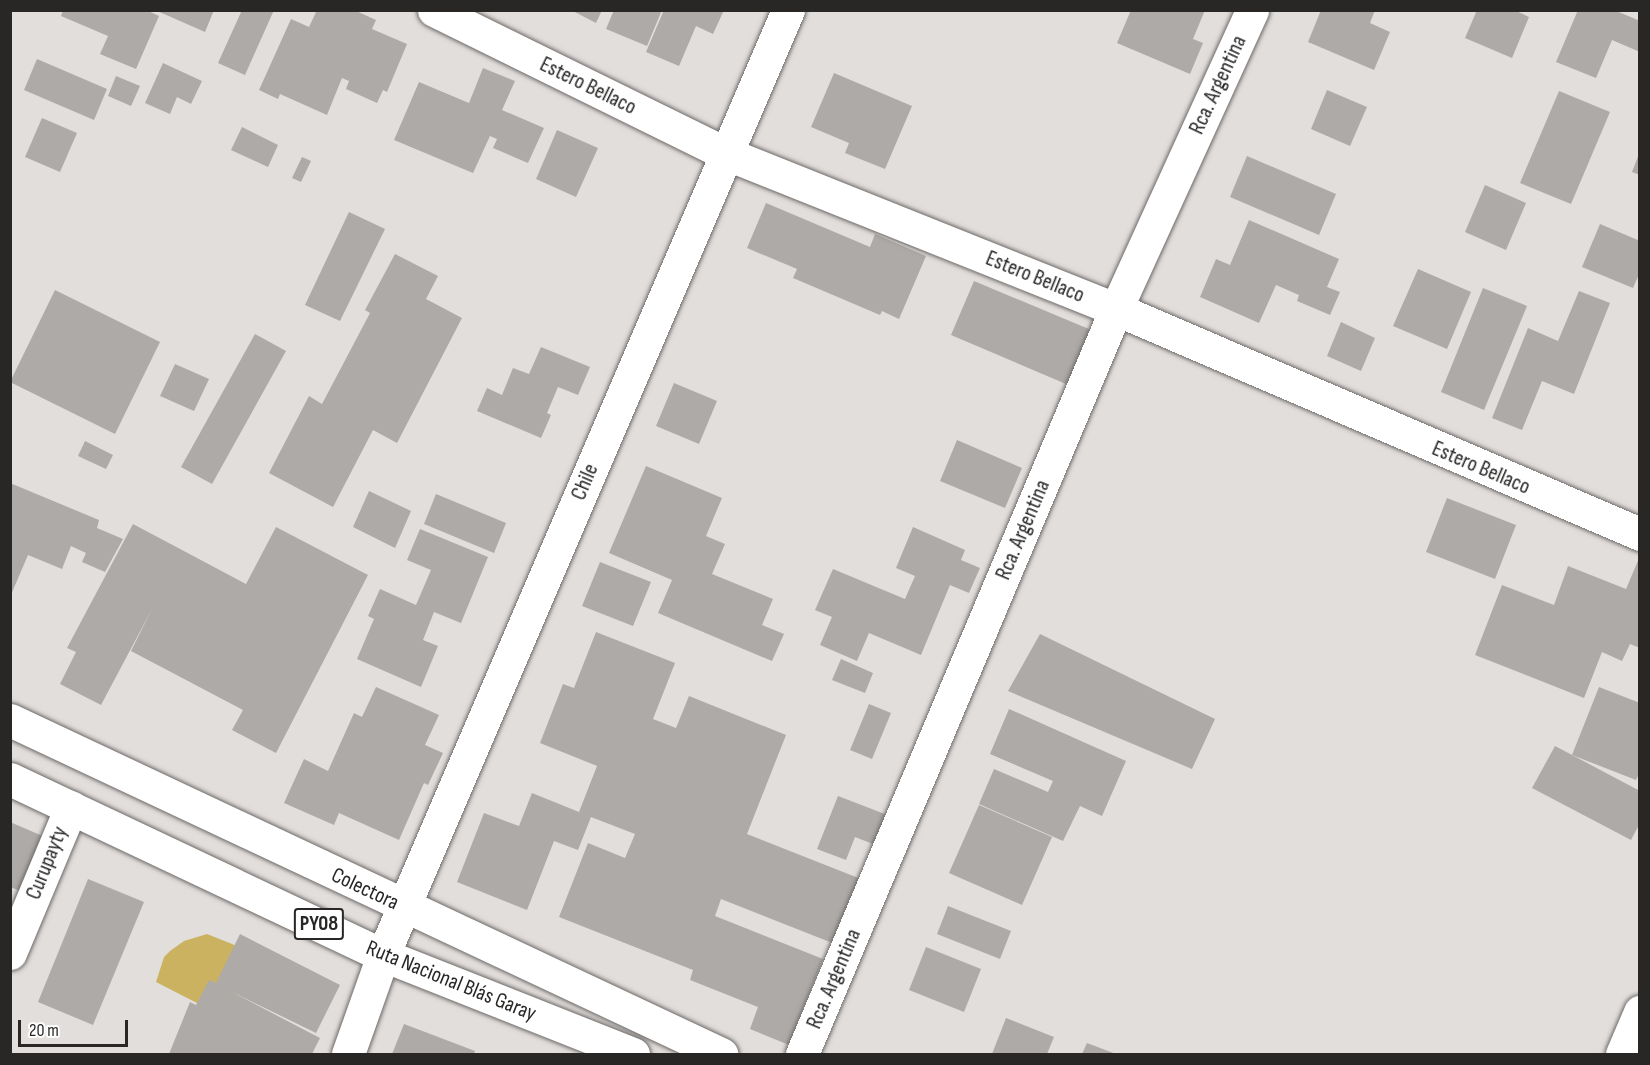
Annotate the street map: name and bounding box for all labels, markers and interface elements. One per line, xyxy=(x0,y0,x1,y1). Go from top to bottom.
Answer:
street label: Rca. Argentina xyxy=(1184,31,1252,139)
street label: Estero Bellaco xyxy=(535,51,641,121)
street label: Estero Bellaco xyxy=(982,245,1088,309)
street label: Estero Bellaco xyxy=(1428,436,1534,500)
street label: Chile xyxy=(566,460,604,504)
street label: Rca. Argentina xyxy=(990,476,1056,584)
street label: Curupayty xyxy=(20,823,74,903)
street label: Colectora xyxy=(327,862,403,916)
road number: PY08 xyxy=(294,906,344,942)
street label: Rca. Argentina xyxy=(801,925,867,1033)
street label: Ruta Nacional Blás Garay xyxy=(362,935,540,1027)
scale bar xyxy=(21,1008,130,1046)
text: 20 m xyxy=(29,1020,59,1041)

